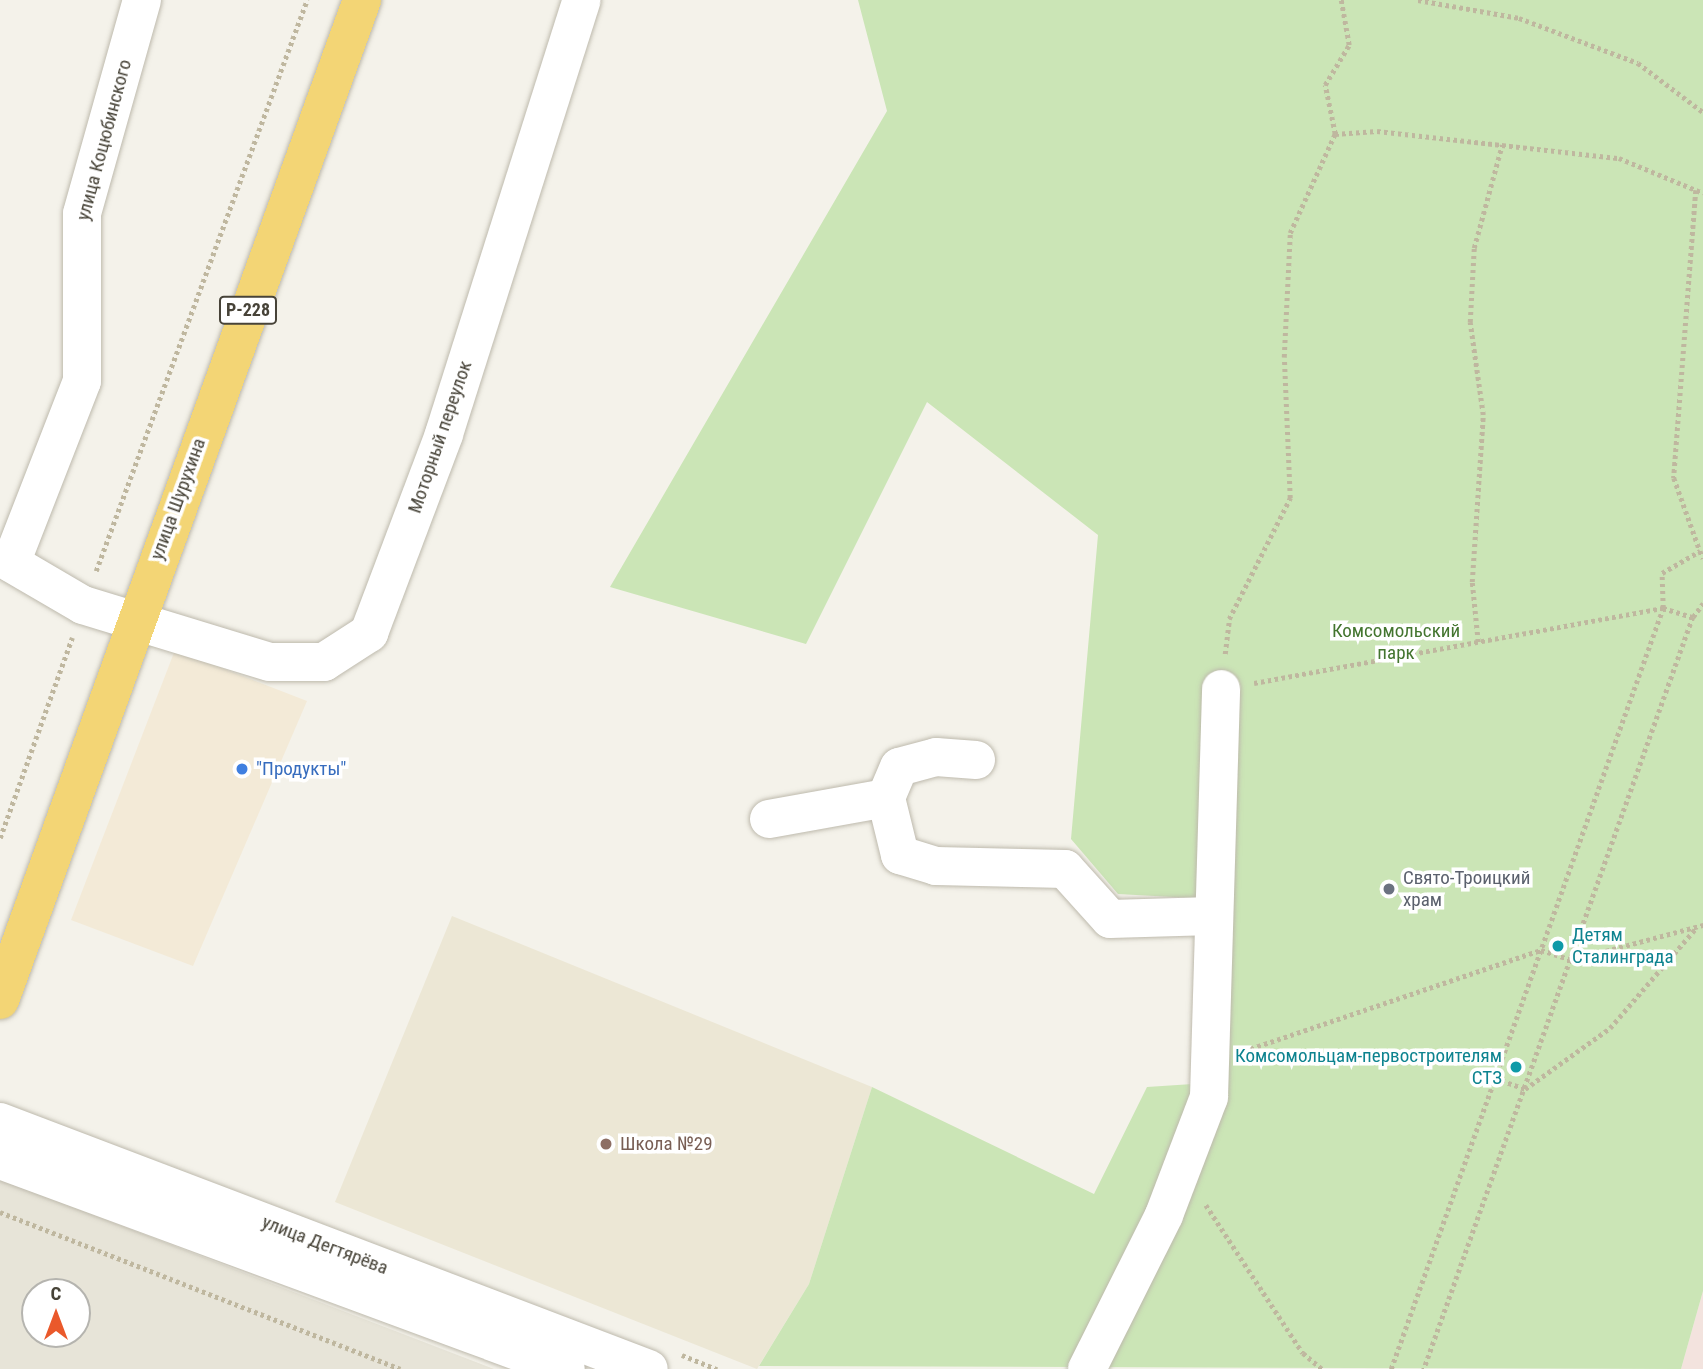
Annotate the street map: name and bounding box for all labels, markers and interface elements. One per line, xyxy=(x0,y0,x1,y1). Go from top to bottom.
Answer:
street label: улица Коцюбинского xyxy=(72,57,136,223)
road number: Р-228 xyxy=(218,296,278,324)
street label: Моторный переулок xyxy=(403,358,477,516)
street label: улица Шурухина xyxy=(145,435,211,563)
park label: Комсомольский парк xyxy=(1332,620,1460,664)
place label: "Продукты" xyxy=(256,758,346,780)
marker: "Продукты" xyxy=(234,761,250,777)
place label: Свято-Троицкий храм xyxy=(1403,867,1530,911)
marker: Свято-Троицкий храм xyxy=(1381,881,1397,897)
place label: Детям Сталинграда xyxy=(1572,924,1674,968)
marker: Детям Сталинграда xyxy=(1550,938,1566,954)
place label: Комсомольцам-первостроителям СТЗ xyxy=(1235,1045,1502,1089)
marker: Комсомольцам-первостроителям СТЗ xyxy=(1508,1059,1524,1075)
place label: Школа №29 xyxy=(620,1133,713,1155)
marker: Школа №29 xyxy=(598,1136,614,1152)
street label: улица Дегтярёва xyxy=(259,1211,391,1279)
north arrow xyxy=(21,1278,91,1348)
text: С xyxy=(51,1282,61,1305)

